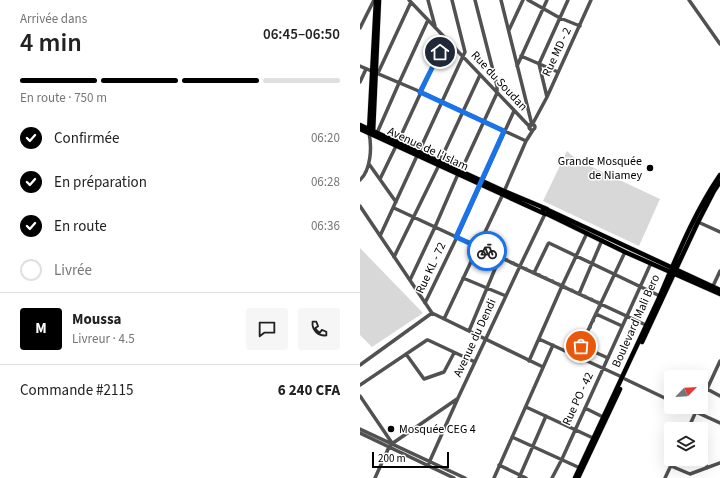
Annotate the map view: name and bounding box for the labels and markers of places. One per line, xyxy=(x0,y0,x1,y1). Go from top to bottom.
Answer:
pin xyxy=(423,35,457,69)
place label: Grande Mosquée de Niamey xyxy=(558,153,642,184)
marker: Grande Mosquée de Niamey xyxy=(645,163,655,173)
pin xyxy=(564,329,598,363)
place label: Mosquée CEG 4 xyxy=(399,421,476,438)
marker: Mosquée CEG 4 xyxy=(386,424,396,434)

